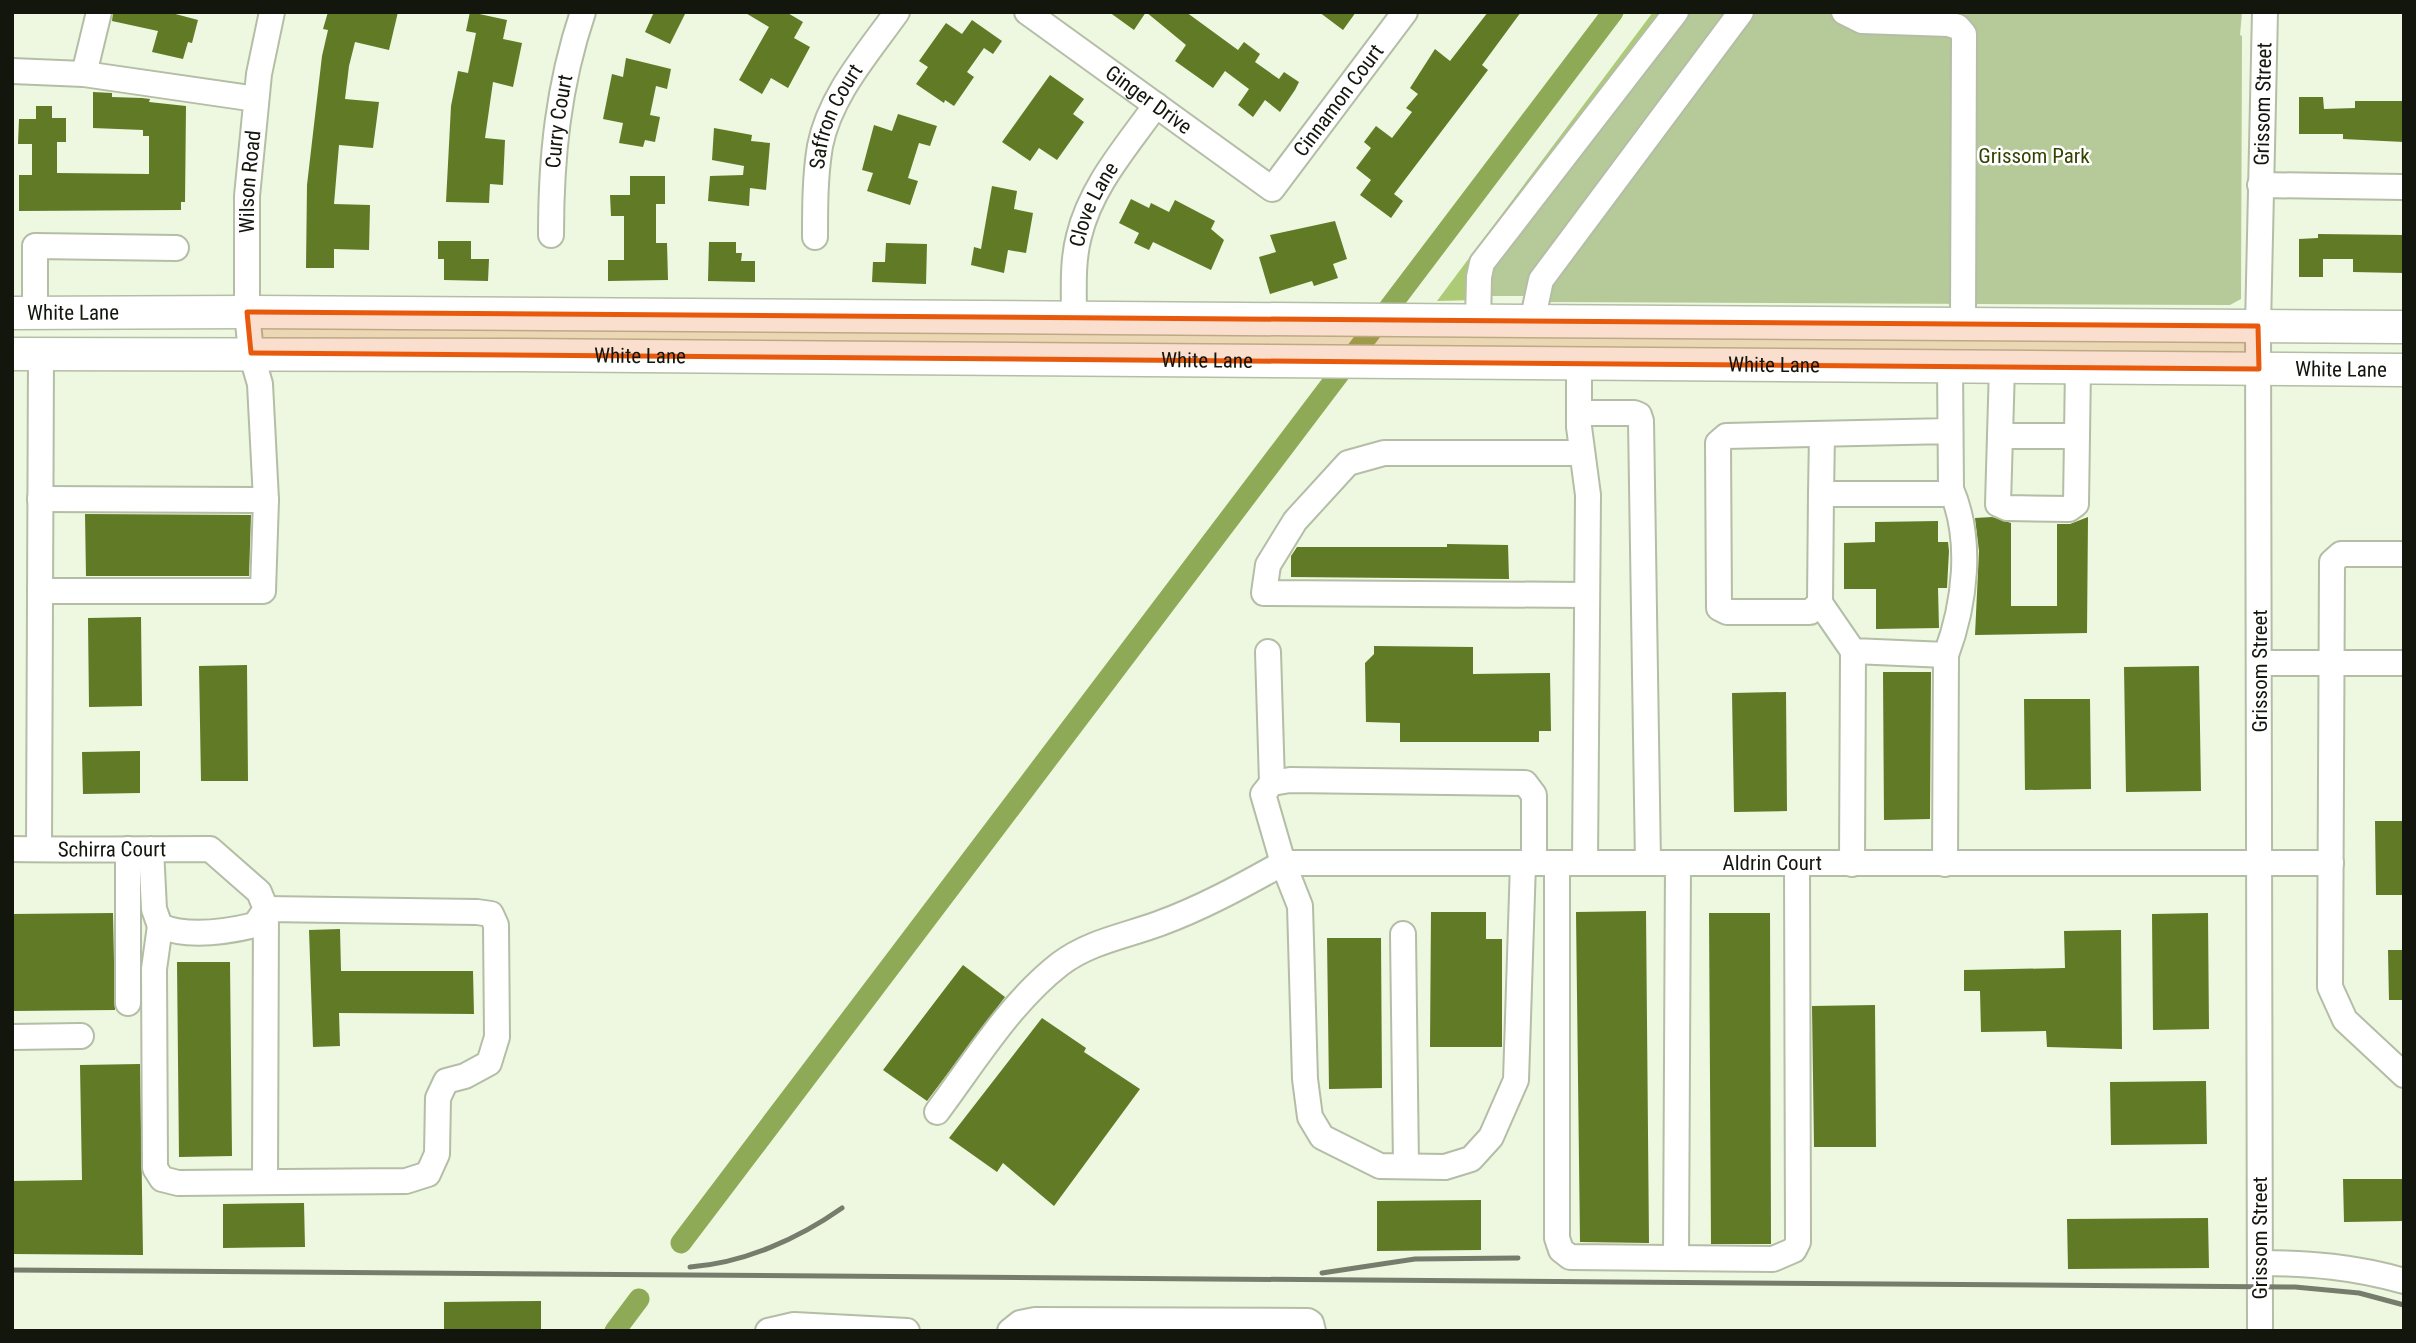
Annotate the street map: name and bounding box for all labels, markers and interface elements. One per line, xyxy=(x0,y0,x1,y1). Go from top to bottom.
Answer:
street label: Cinnamon Court xyxy=(1289,40,1388,161)
street label: Grissom Street xyxy=(2250,42,2276,166)
street label: Saffron Court xyxy=(805,60,867,170)
street label: Ginger Drive xyxy=(1101,61,1197,139)
street label: Curry Court xyxy=(541,72,578,169)
street label: Wilson Road xyxy=(235,129,265,233)
park label: Grissom Park xyxy=(1978,144,2090,168)
street label: Clove Lane xyxy=(1065,157,1123,249)
street label: White Lane xyxy=(27,301,119,325)
street label: White Lane xyxy=(594,344,686,368)
street label: White Lane xyxy=(1161,348,1253,373)
street label: White Lane xyxy=(1728,353,1820,377)
street label: White Lane xyxy=(2295,357,2387,382)
street label: Grissom Street xyxy=(2248,609,2272,733)
street label: Schirra Court xyxy=(58,837,166,861)
street label: Aldrin Court xyxy=(1723,851,1822,875)
street label: Grissom Street xyxy=(2248,1176,2272,1300)

